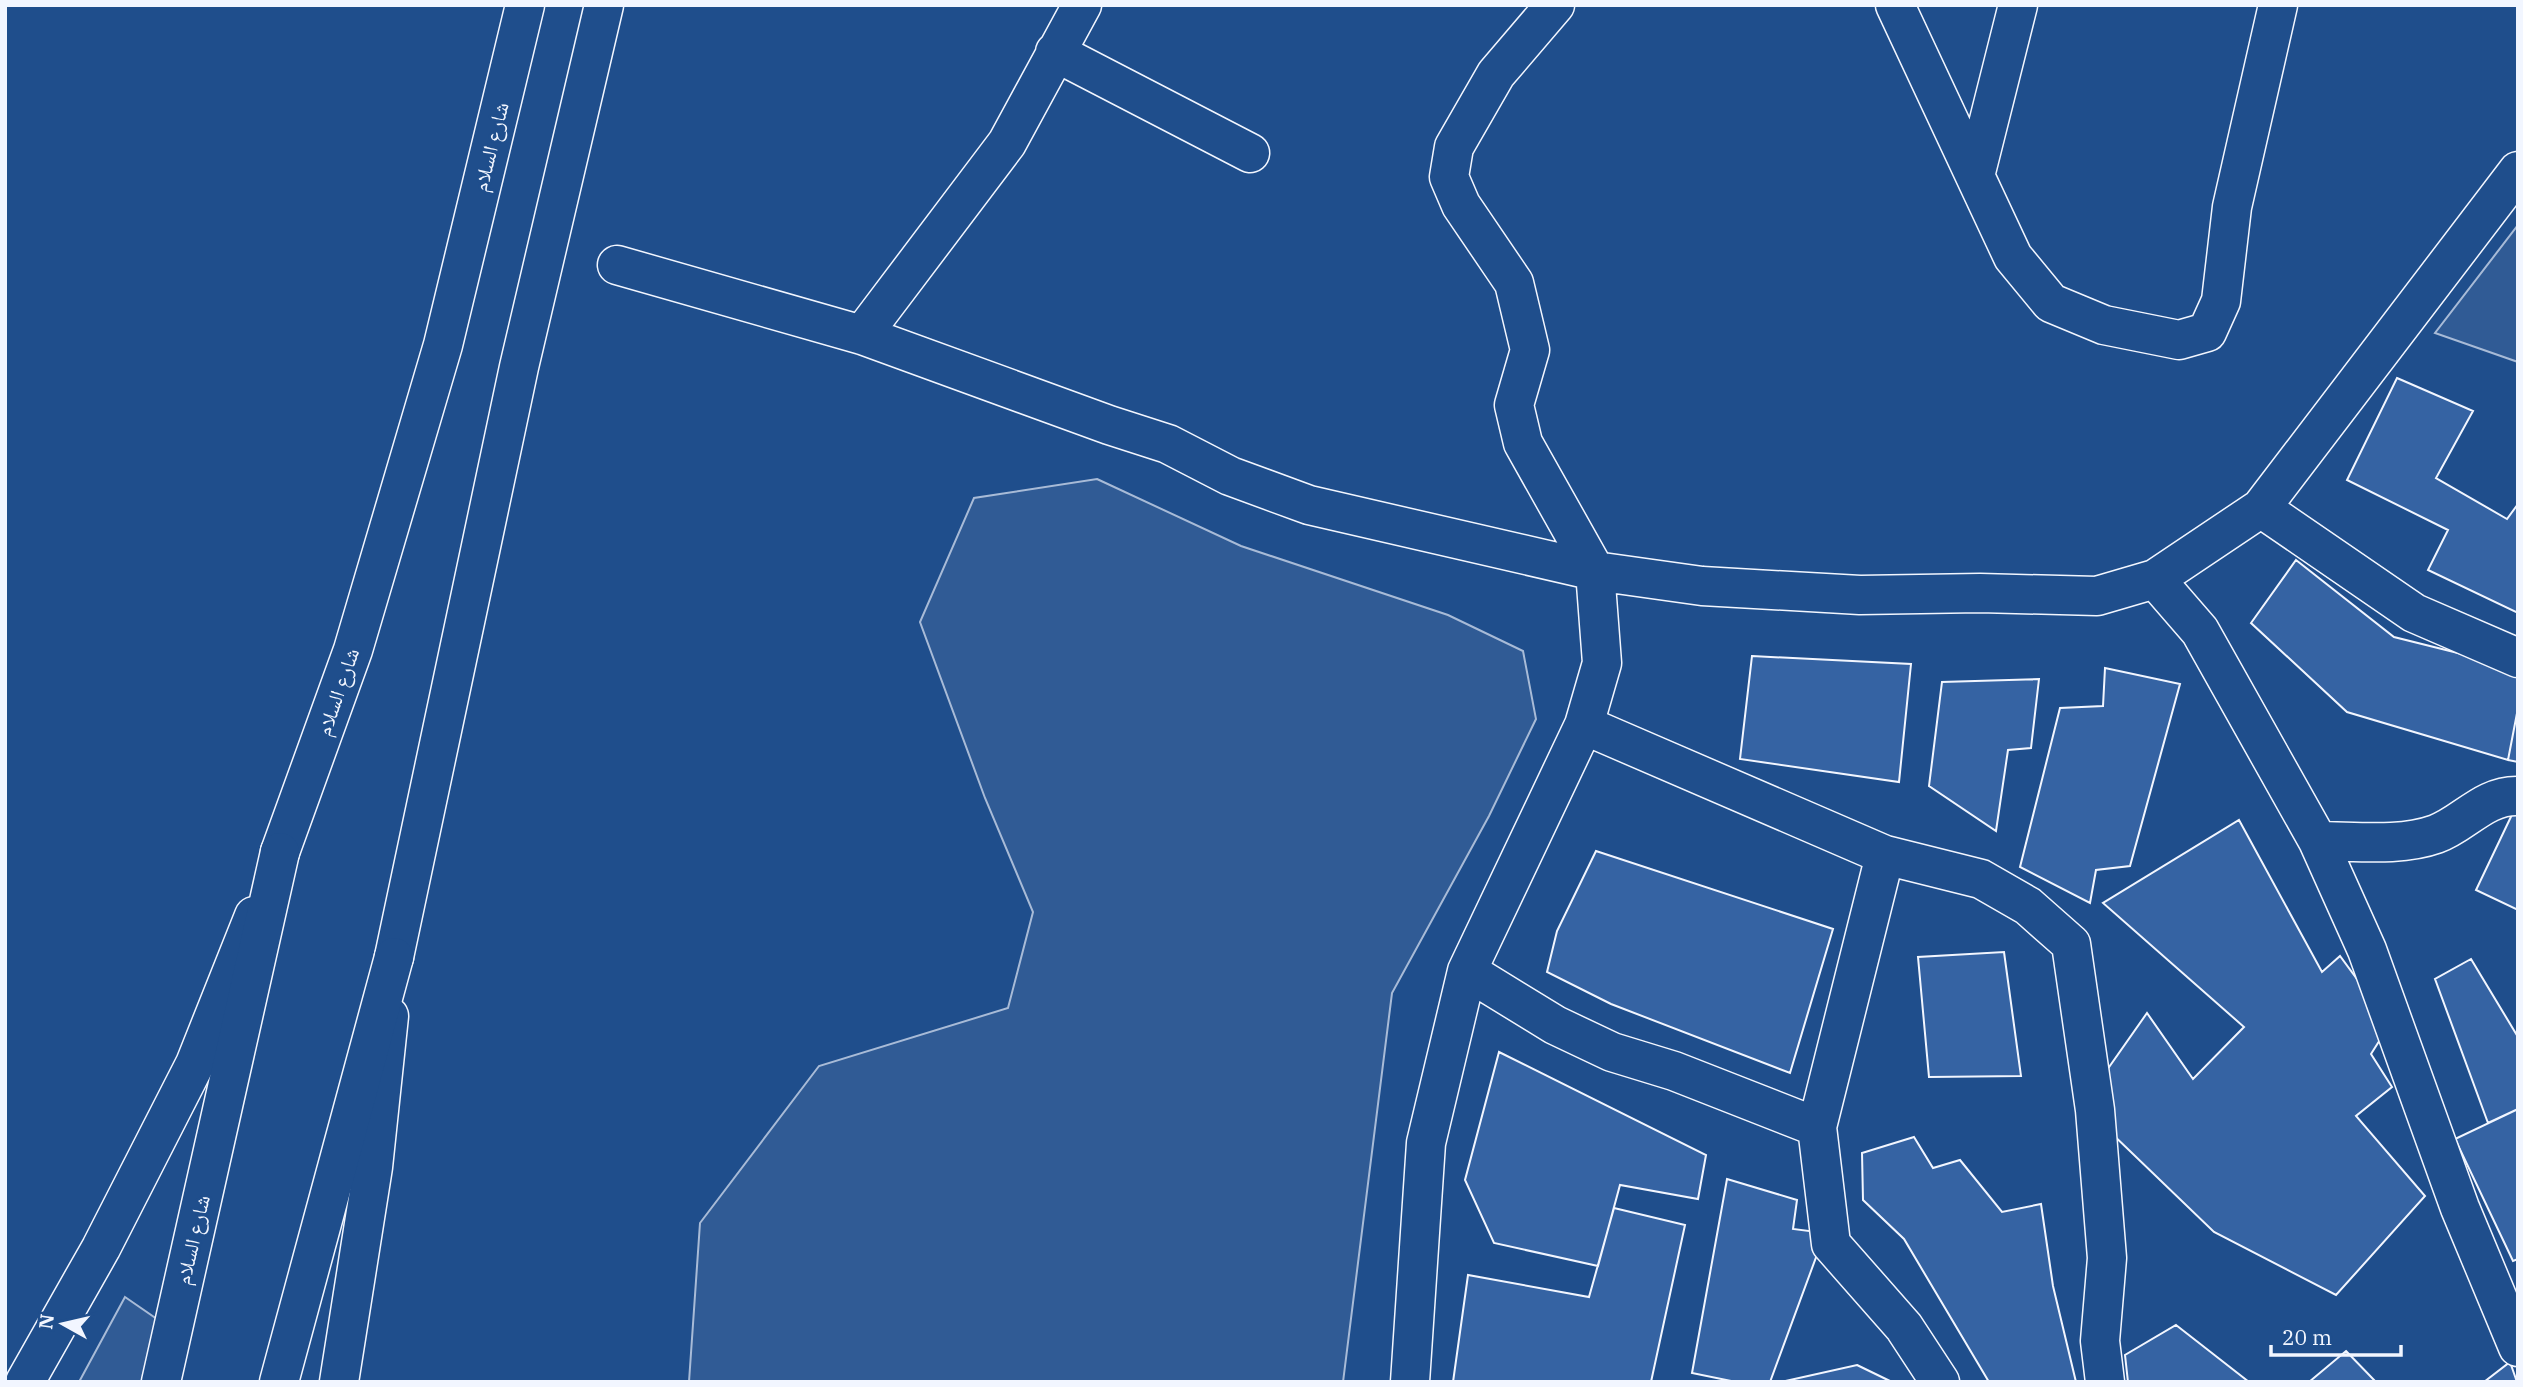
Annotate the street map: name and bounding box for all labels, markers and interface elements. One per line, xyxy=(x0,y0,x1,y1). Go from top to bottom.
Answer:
street label: شارع السلام xyxy=(465,99,516,195)
street label: شارع السلام xyxy=(309,644,366,740)
street label: شارع السلام xyxy=(168,1192,217,1288)
north arrow xyxy=(28,1289,98,1359)
text: N xyxy=(33,1313,59,1331)
scale bar xyxy=(2271,1314,2400,1358)
text: 20 m xyxy=(2282,1323,2332,1351)

